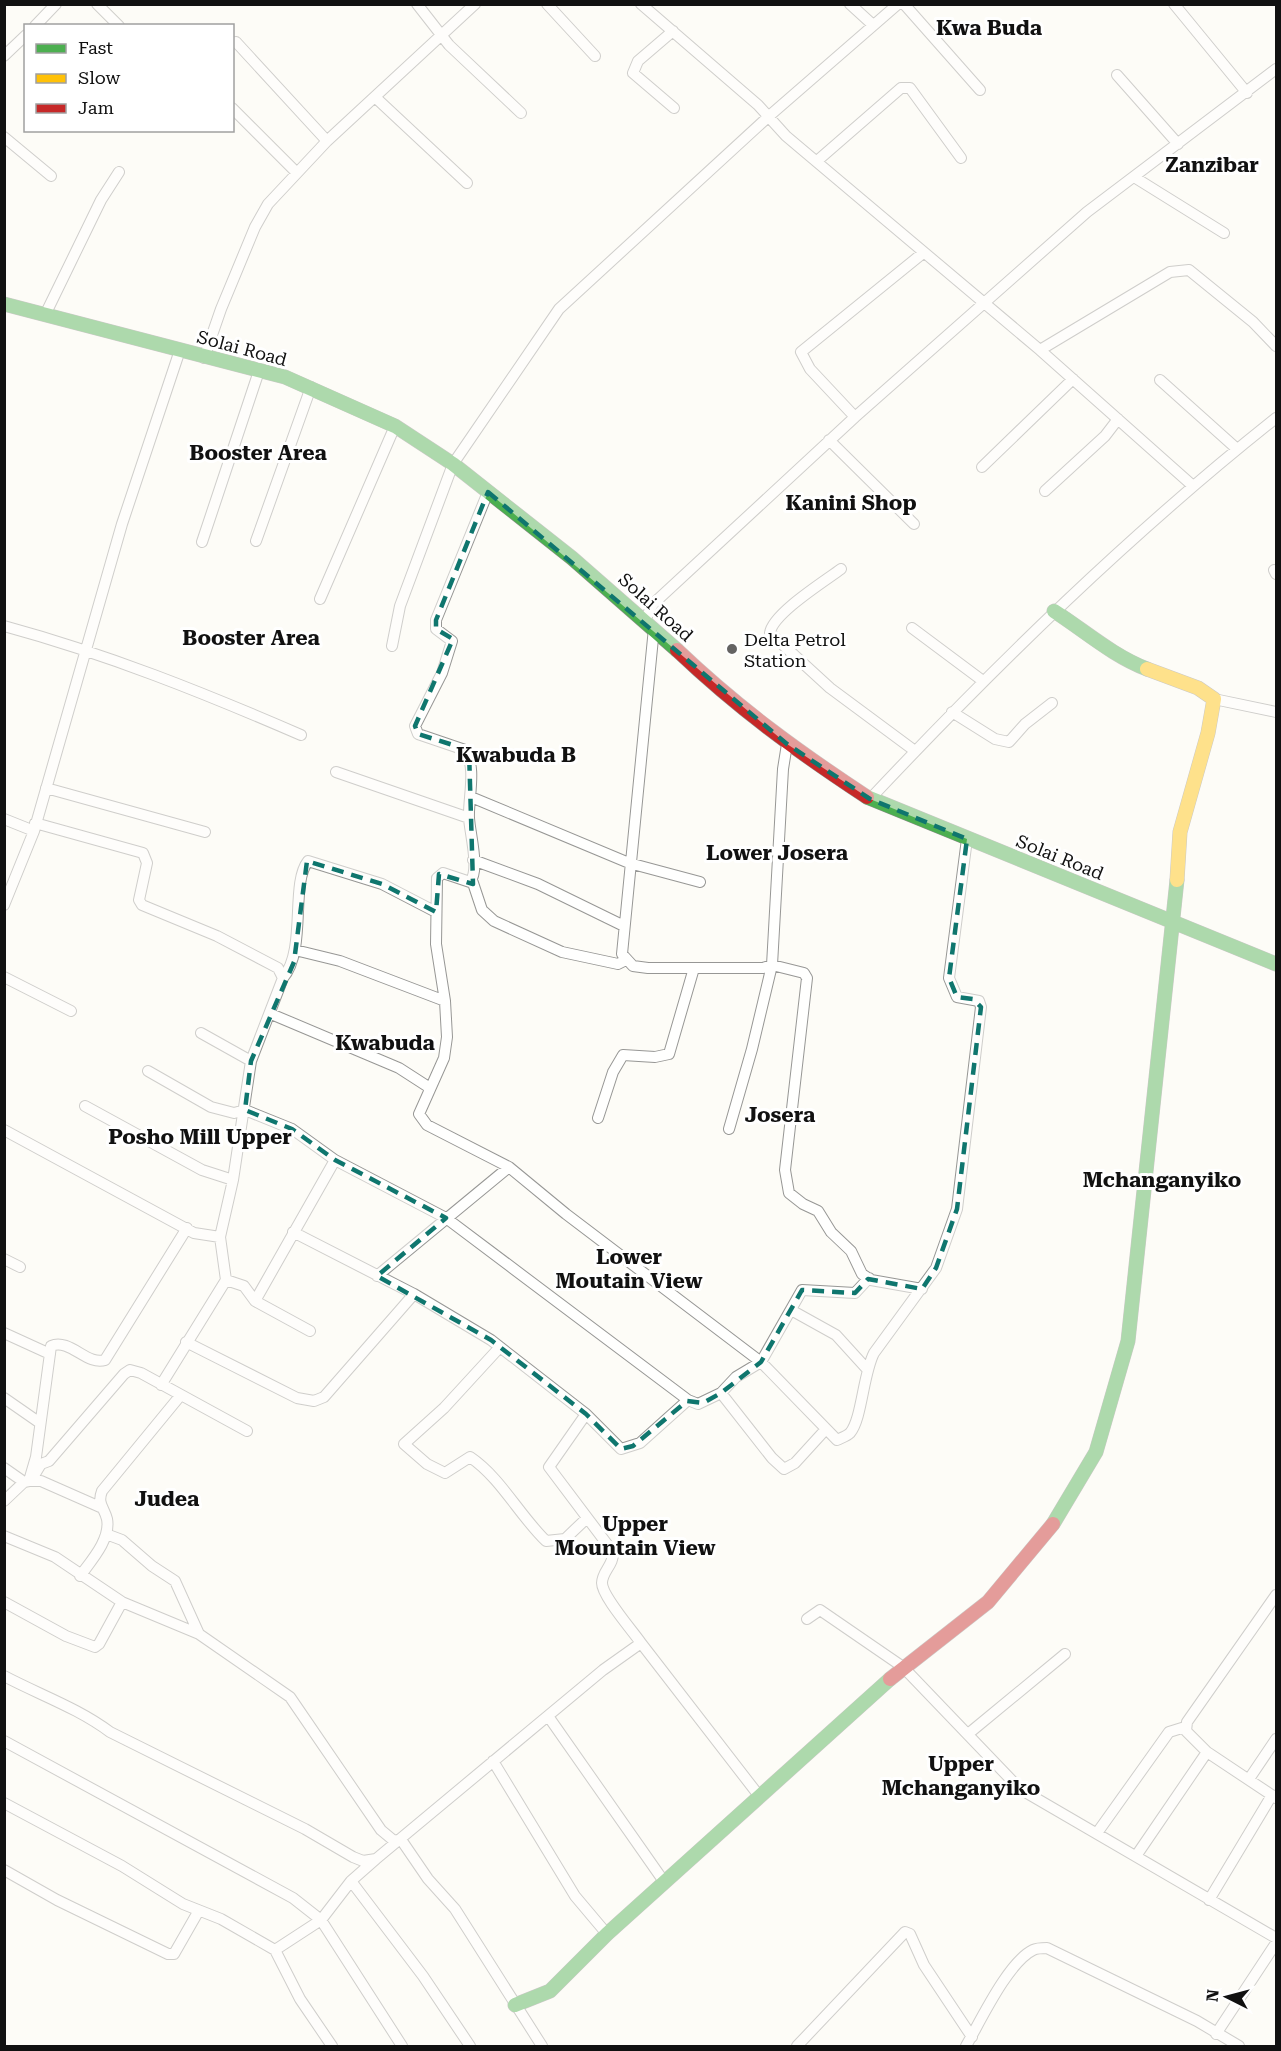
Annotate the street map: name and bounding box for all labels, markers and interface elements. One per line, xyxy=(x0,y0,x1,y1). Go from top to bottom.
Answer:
district label: Kwa Buda xyxy=(936,16,1043,40)
legend xyxy=(24,24,234,132)
text: Fast xyxy=(78,37,113,58)
text: Slow xyxy=(78,67,120,88)
text: Jam xyxy=(78,97,114,118)
district label: Zanzibar xyxy=(1165,153,1259,177)
street label: Solai Road xyxy=(195,326,290,370)
district label: Booster Area xyxy=(189,441,328,465)
district label: Kanini Shop xyxy=(785,491,917,515)
street label: Solai Road xyxy=(615,568,698,646)
district label: Booster Area xyxy=(182,626,321,650)
place label: Delta Petrol Station xyxy=(744,629,846,671)
marker: Delta Petrol Station xyxy=(725,642,739,656)
district label: Kwabuda B xyxy=(456,743,576,767)
street label: Solai Road xyxy=(1013,830,1107,884)
district label: Lower Josera xyxy=(706,841,849,865)
district label: Kwabuda xyxy=(335,1031,436,1055)
district label: Josera xyxy=(745,1103,816,1127)
district label: Posho Mill Upper xyxy=(108,1125,292,1149)
district label: Mchanganyiko xyxy=(1083,1168,1241,1192)
district label: Lower Moutain View xyxy=(556,1245,702,1293)
district label: Judea xyxy=(135,1487,200,1511)
district label: Upper Mountain View xyxy=(554,1512,716,1560)
district label: Upper Mchanganyiko xyxy=(882,1752,1040,1800)
north arrow xyxy=(1197,1967,1257,2027)
text: N xyxy=(1202,1988,1223,2003)

